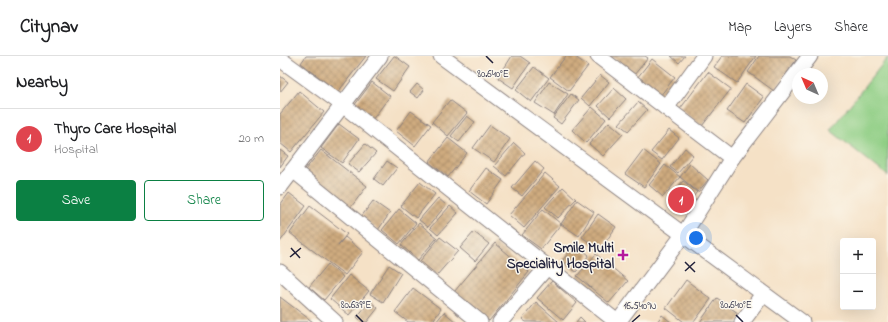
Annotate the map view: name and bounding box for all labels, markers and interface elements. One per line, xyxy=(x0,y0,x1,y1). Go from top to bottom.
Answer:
text: Citynav xyxy=(20,14,78,41)
text: Map xyxy=(728,17,752,38)
text: Layers xyxy=(774,17,812,38)
text: Share xyxy=(834,17,868,38)
text: 80.640°E xyxy=(477,67,509,82)
north arrow xyxy=(792,68,828,104)
text: Nearby xyxy=(16,70,68,95)
text: Thyro Care Hospital xyxy=(54,118,176,140)
text: 1 xyxy=(27,129,31,148)
text: 20 m xyxy=(239,129,264,148)
text: Hospital xyxy=(54,140,98,159)
button: Save xyxy=(16,180,136,221)
button: Share xyxy=(144,180,264,221)
pin: 1 xyxy=(668,185,694,215)
your location xyxy=(686,228,706,248)
place label: Smile Multi Speciality Hospital xyxy=(507,238,615,277)
map controls xyxy=(840,238,876,310)
button: + xyxy=(840,238,876,274)
marker: Smile Multi Speciality Hospital xyxy=(617,249,629,261)
button: − xyxy=(840,274,876,310)
text: 80.639°E xyxy=(341,298,371,313)
text: 80.640°E xyxy=(720,298,752,313)
text: 16.540°N xyxy=(623,299,657,314)

